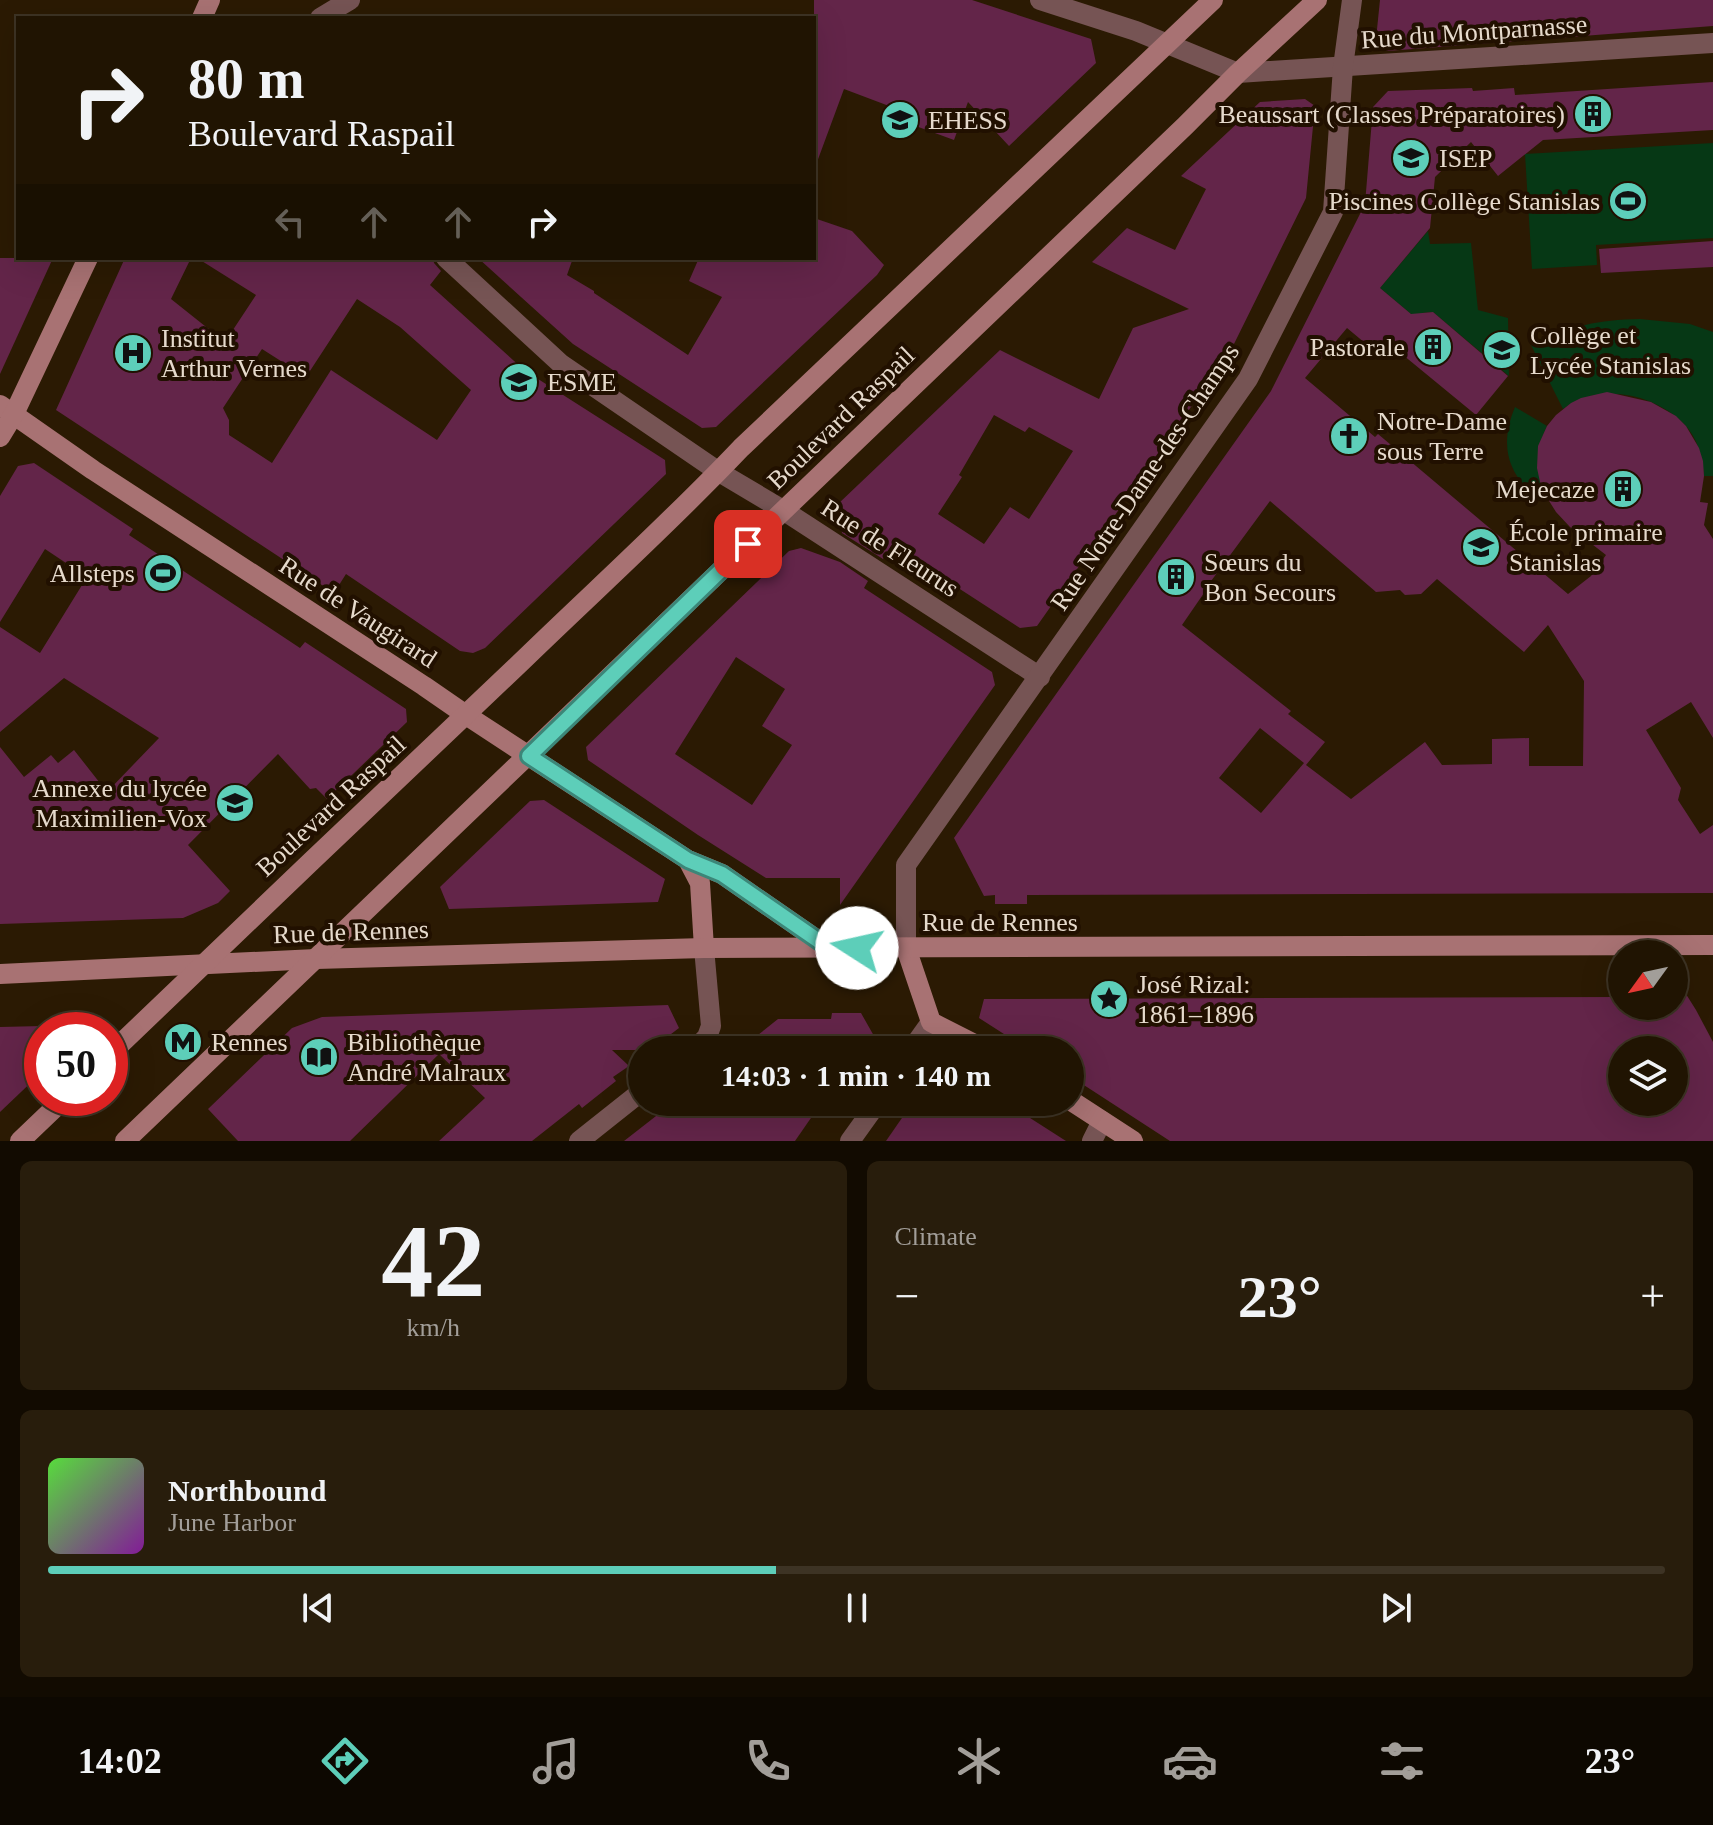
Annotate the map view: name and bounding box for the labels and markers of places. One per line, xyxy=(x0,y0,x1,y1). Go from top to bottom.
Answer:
building icon: Beaussart (Classes Préparatoires) xyxy=(1572,93,1614,135)
school or university icon: EHESS xyxy=(879,99,921,141)
place label: Beaussart (Classes Préparatoires) xyxy=(1218,100,1565,129)
place label: EHESS xyxy=(928,106,1007,135)
school or university icon: ISEP xyxy=(1390,137,1432,179)
place label: ISEP xyxy=(1439,144,1492,173)
sports icon: Piscines Collège Stanislas xyxy=(1607,180,1649,222)
place label: Piscines Collège Stanislas xyxy=(1328,187,1600,216)
place label: Collège et Lycée Stanislas xyxy=(1530,321,1691,380)
place label: Institut Arthur Vernes xyxy=(161,324,307,383)
building icon: Pastorale xyxy=(1412,326,1454,368)
school or university icon: Collège et Lycée Stanislas xyxy=(1481,329,1523,371)
hospital icon: Institut Arthur Vernes xyxy=(112,332,154,374)
place label: Pastorale xyxy=(1310,333,1405,362)
school or university icon: ESME xyxy=(498,361,540,403)
place label: ESME xyxy=(547,368,616,397)
place label: Notre-Dame sous Terre xyxy=(1377,407,1507,466)
church icon: Notre-Dame sous Terre xyxy=(1328,415,1370,457)
building icon: Mejecaze xyxy=(1602,468,1644,510)
place label: Mejecaze xyxy=(1495,475,1595,504)
pin xyxy=(714,510,782,578)
place label: École primaire Stanislas xyxy=(1509,518,1663,577)
school or university icon: École primaire Stanislas xyxy=(1460,526,1502,568)
place label: Sœurs du Bon Secours xyxy=(1204,548,1336,607)
sports icon: Allsteps xyxy=(142,552,184,594)
building icon: Sœurs du Bon Secours xyxy=(1155,556,1197,598)
place label: Allsteps xyxy=(50,559,135,588)
place label: Annexe du lycée Maximilien-Vox xyxy=(32,774,207,833)
school or university icon: Annexe du lycée Maximilien-Vox xyxy=(214,782,256,824)
place label: José Rizal: 1861–1896 xyxy=(1137,970,1254,1029)
place icon: José Rizal: 1861–1896 xyxy=(1088,978,1130,1020)
metro station icon: Rennes xyxy=(162,1021,204,1063)
place label: Rennes xyxy=(211,1028,288,1057)
place label: Bibliothèque André Malraux xyxy=(347,1028,507,1087)
library icon: Bibliothèque André Malraux xyxy=(298,1036,340,1078)

